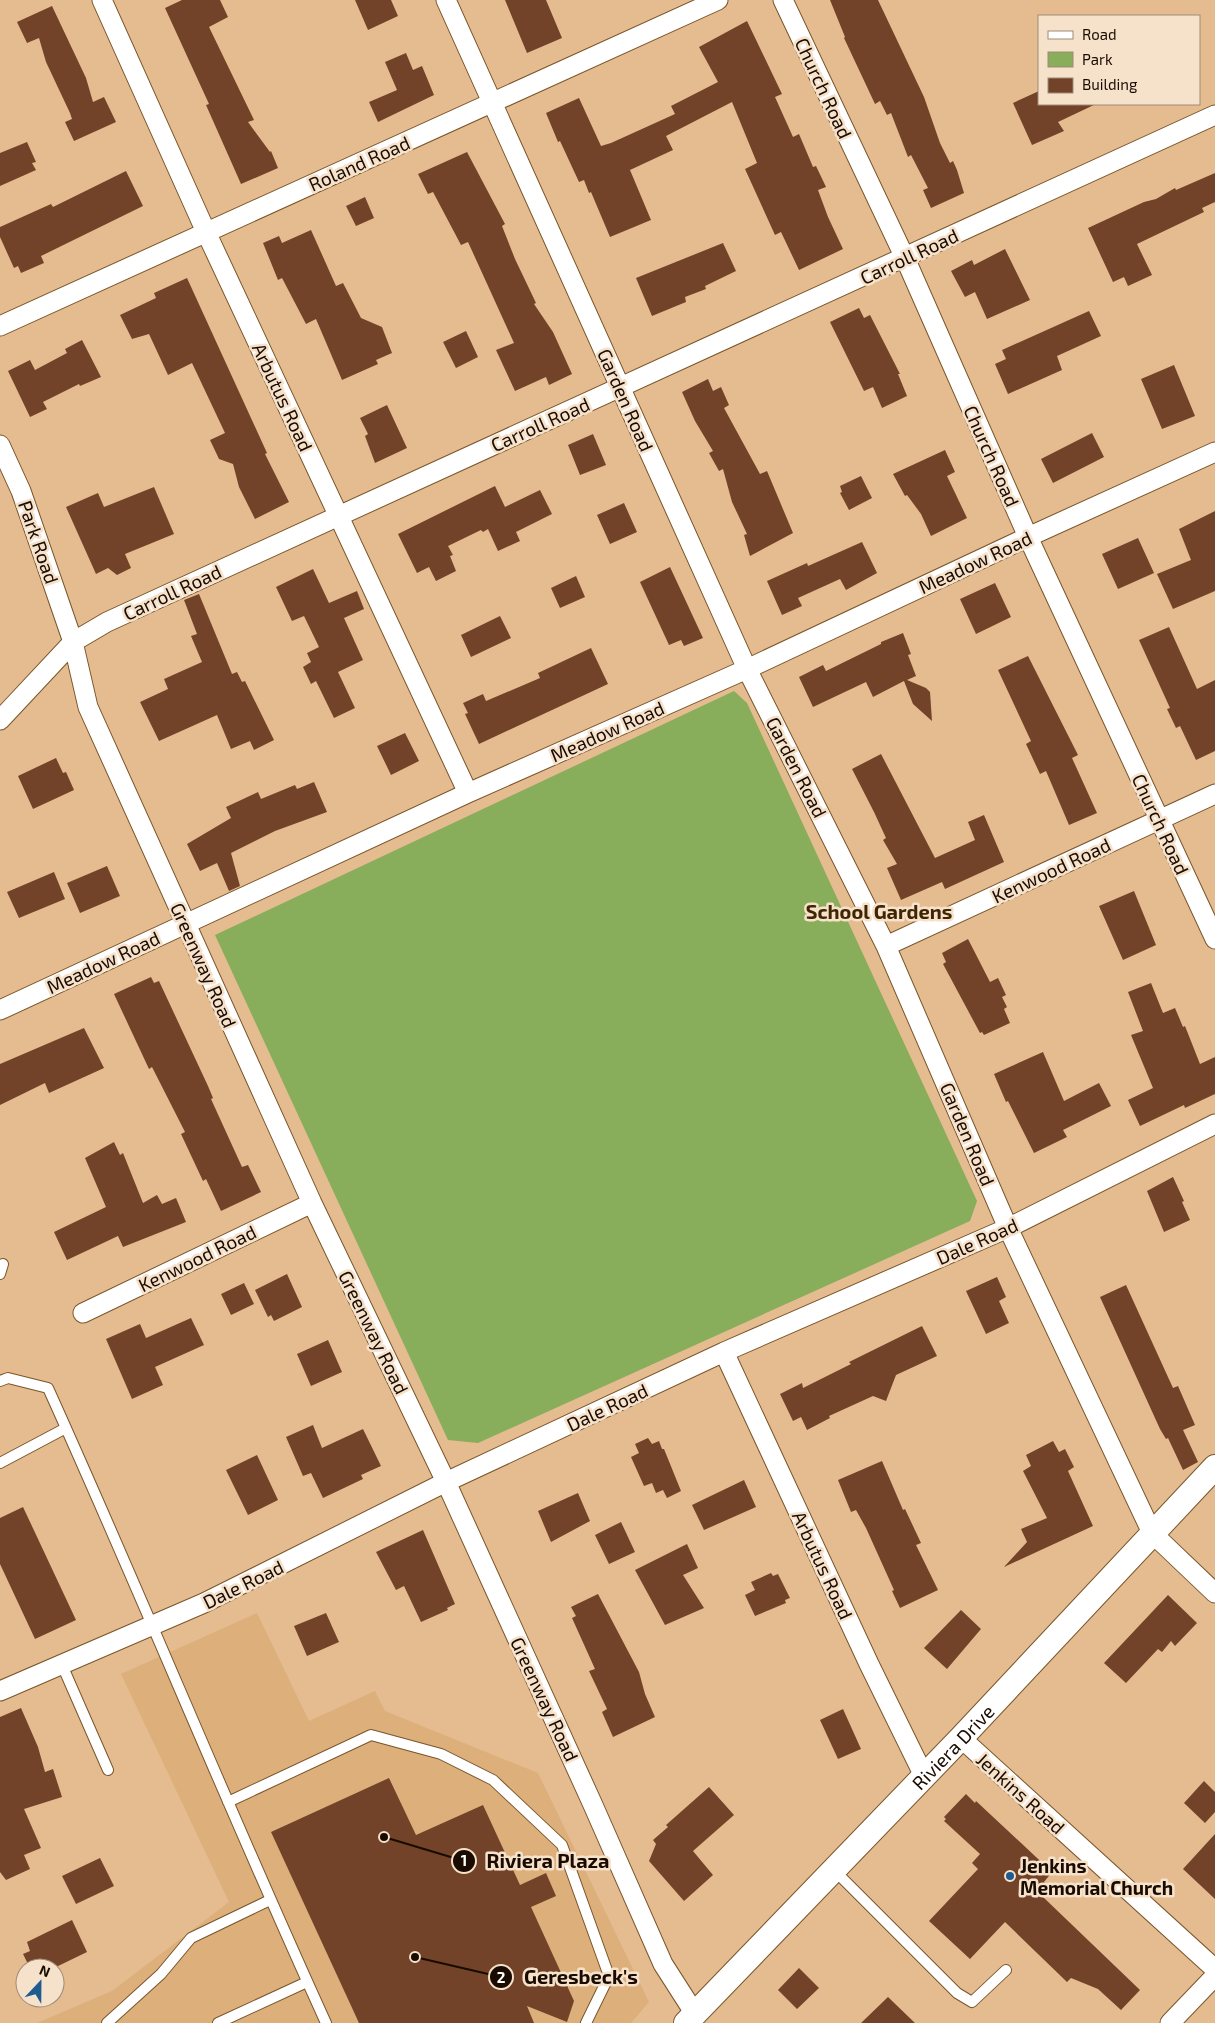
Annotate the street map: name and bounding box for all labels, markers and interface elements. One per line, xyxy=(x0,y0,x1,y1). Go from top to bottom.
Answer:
legend xyxy=(1038,15,1200,105)
text: Road xyxy=(1082,25,1117,43)
street label: Church Road xyxy=(791,34,857,142)
text: Park xyxy=(1082,50,1113,68)
text: Building xyxy=(1082,75,1138,93)
street label: Roland Road xyxy=(305,130,413,196)
street label: Carroll Road xyxy=(856,223,962,289)
street label: Arbutus Road xyxy=(248,339,318,455)
street label: Garden Road xyxy=(593,345,659,455)
street label: Carroll Road xyxy=(487,392,593,456)
street label: Church Road xyxy=(959,402,1025,510)
street label: Park Road xyxy=(14,497,64,587)
street label: Meadow Road xyxy=(915,526,1035,598)
street label: Carroll Road xyxy=(119,559,225,625)
street label: Meadow Road xyxy=(547,696,667,766)
street label: Garden Road xyxy=(762,713,832,821)
street label: Church Road xyxy=(1128,770,1194,878)
street label: Kenwood Road xyxy=(988,832,1114,908)
street label: Greenway Road xyxy=(166,899,242,1031)
district label: School Gardens xyxy=(806,899,952,923)
street label: Meadow Road xyxy=(43,926,163,998)
street label: Garden Road xyxy=(936,1079,1000,1189)
street label: Dale Road xyxy=(933,1213,1021,1269)
street label: Kenwood Road xyxy=(134,1220,260,1296)
street label: Greenway Road xyxy=(334,1267,414,1397)
street label: Dale Road xyxy=(563,1378,651,1436)
street label: Arbutus Road xyxy=(788,1507,858,1623)
street label: Dale Road xyxy=(199,1555,287,1613)
street label: Greenway Road xyxy=(506,1633,584,1765)
street label: Riviera Drive xyxy=(907,1699,998,1794)
street label: Jenkins Road xyxy=(972,1747,1070,1839)
callout: Riviera Plaza xyxy=(452,1843,620,1878)
text: Riviera Plaza xyxy=(486,1848,610,1872)
text: 1 xyxy=(461,1851,467,1869)
place label: Jenkins Memorial Church xyxy=(1020,1854,1173,1899)
marker: Jenkins Memorial Church xyxy=(1004,1870,1016,1882)
north arrow xyxy=(15,1958,65,2008)
callout: Geresbeck's xyxy=(489,1960,648,1995)
text: N xyxy=(37,1961,53,1980)
text: Geresbeck's xyxy=(524,1964,638,1988)
text: 2 xyxy=(497,1968,506,1986)

